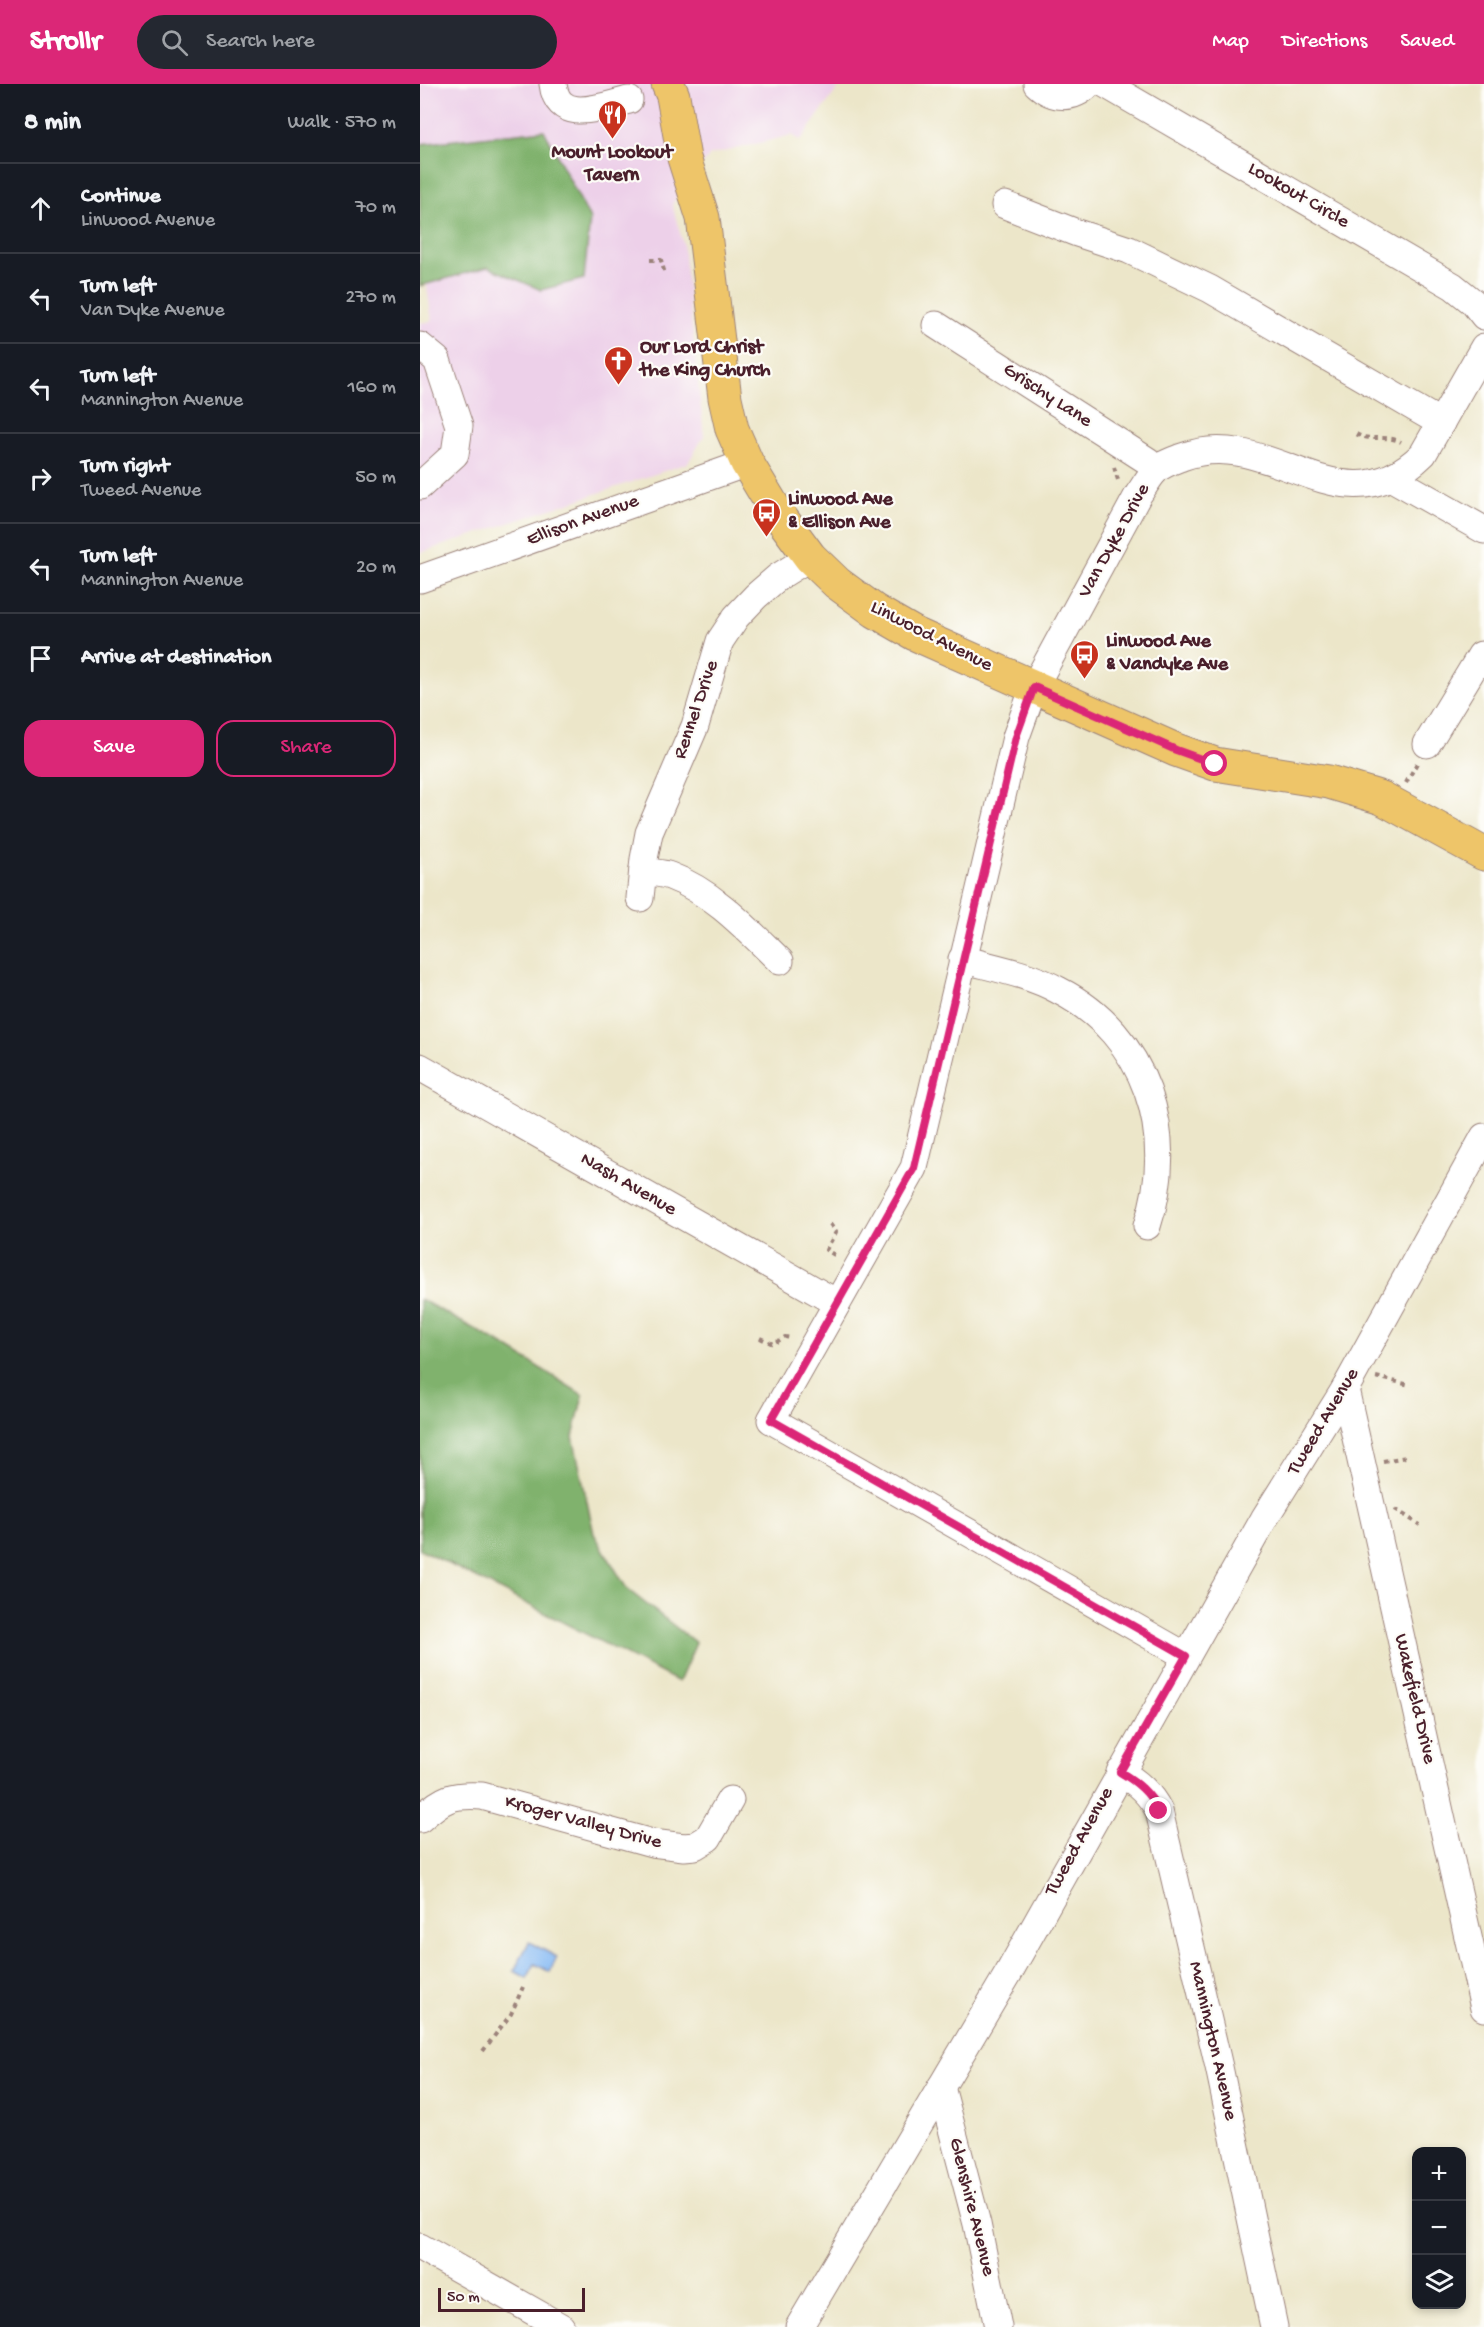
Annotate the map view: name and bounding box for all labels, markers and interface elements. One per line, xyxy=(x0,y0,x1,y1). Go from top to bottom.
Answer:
search box xyxy=(137,15,557,69)
text: Strollr xyxy=(30,26,101,59)
icon: search xyxy=(158,26,191,59)
text: Search here xyxy=(206,29,315,55)
text: Map xyxy=(1212,30,1249,55)
text: Directions xyxy=(1282,30,1367,55)
text: Saved xyxy=(1400,30,1454,55)
restaurant icon: Mount Lookout Tavern xyxy=(596,99,628,141)
text: 8 min xyxy=(24,108,81,139)
text: Walk · 570 m xyxy=(288,112,396,135)
place label: Mount Lookout Tavern xyxy=(552,142,674,188)
street label: Lookout Circle xyxy=(1243,158,1353,235)
text: Continue xyxy=(81,184,161,210)
icon: ahead xyxy=(24,192,57,225)
text: 70 m xyxy=(355,197,396,220)
text: Linwood Avenue xyxy=(81,210,215,233)
text: Turn left xyxy=(81,274,155,300)
icon: left xyxy=(24,282,57,315)
text: 270 m xyxy=(346,287,396,310)
text: Van Dyke Avenue xyxy=(81,300,224,323)
place label: Our Lord Christ the King Church xyxy=(638,337,771,383)
church icon: Our Lord Christ the King Church xyxy=(603,344,635,386)
street label: Grischy Lane xyxy=(998,359,1097,434)
text: Turn left xyxy=(81,364,155,390)
icon: left xyxy=(24,372,57,405)
text: 160 m xyxy=(347,377,396,400)
text: Mannington Avenue xyxy=(81,390,243,413)
text: Turn right xyxy=(81,454,169,480)
icon: right xyxy=(24,462,57,495)
text: 50 m xyxy=(355,467,396,490)
street label: Van Dyke Drive xyxy=(1074,479,1156,603)
text: Tweed Avenue xyxy=(81,480,201,503)
place label: Linwood Ave & Ellison Ave xyxy=(788,489,893,535)
street label: Ellison Avenue xyxy=(524,490,643,552)
bus stop icon: Linwood Ave & Ellison Ave xyxy=(751,496,783,538)
text: Turn left xyxy=(81,544,155,570)
icon: left xyxy=(24,552,57,585)
text: 20 m xyxy=(356,557,396,580)
text: Mannington Avenue xyxy=(81,570,243,593)
street label: Linwood Avenue xyxy=(866,596,997,678)
place label: Linwood Ave & Vandyke Ave xyxy=(1106,631,1229,677)
bus stop icon: Linwood Ave & Vandyke Ave xyxy=(1069,638,1101,680)
icon: arrive xyxy=(24,642,57,675)
text: Arrive at destination xyxy=(81,645,271,671)
street label: Rennel Drive xyxy=(669,657,725,762)
button: Save xyxy=(24,720,204,777)
button: Share xyxy=(216,720,396,777)
route start xyxy=(1201,750,1227,776)
street label: Nash Avenue xyxy=(576,1148,681,1222)
street label: Tweed Avenue xyxy=(1283,1364,1365,1480)
street label: Wakefield Drive xyxy=(1388,1632,1440,1767)
street label: Tweed Avenue xyxy=(1040,1783,1120,1901)
street label: Kroger Valley Drive xyxy=(502,1791,665,1855)
route end xyxy=(1145,1797,1171,1823)
street label: Mannington Avenue xyxy=(1183,1959,1242,2123)
street label: Glenshire Avenue xyxy=(943,2136,999,2279)
map controls xyxy=(1412,2147,1466,2309)
button: + xyxy=(1412,2147,1466,2201)
button: − xyxy=(1412,2201,1466,2255)
button: layers xyxy=(1412,2255,1466,2309)
scale bar xyxy=(438,2285,585,2312)
text: 50 m xyxy=(447,2289,480,2308)

